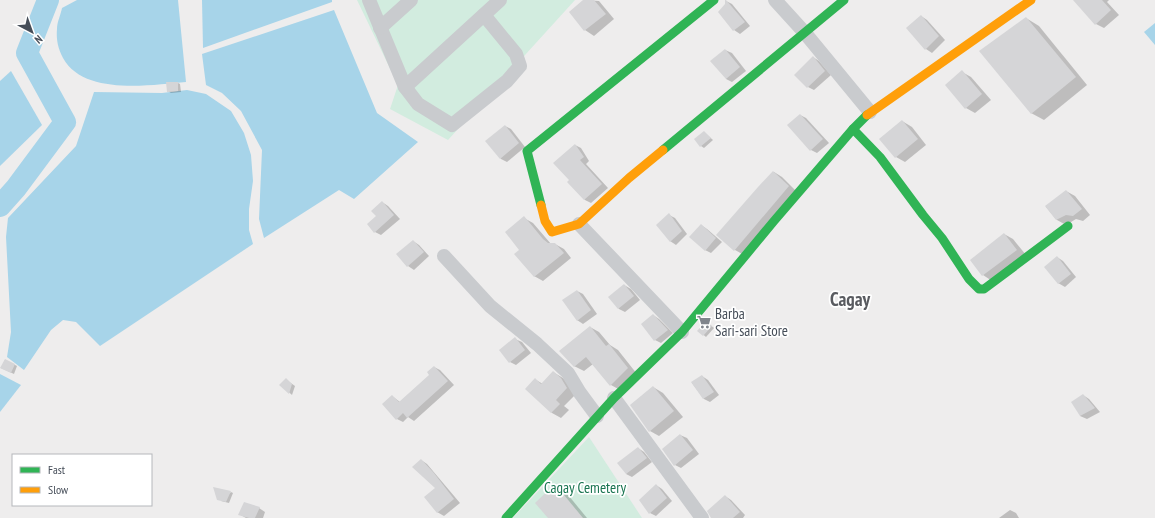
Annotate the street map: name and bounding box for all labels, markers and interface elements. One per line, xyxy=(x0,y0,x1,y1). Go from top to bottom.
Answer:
north arrow xyxy=(12,12,52,52)
text: N xyxy=(32,32,45,47)
district label: Cagay xyxy=(830,287,871,311)
place label: Barba Sari-sari Store xyxy=(715,304,788,340)
supermarket icon: Barba Sari-sari Store xyxy=(696,314,712,330)
legend xyxy=(12,454,152,506)
text: Fast xyxy=(48,462,66,477)
park label: Cagay Cemetery xyxy=(544,478,626,497)
text: Slow xyxy=(48,482,69,497)

